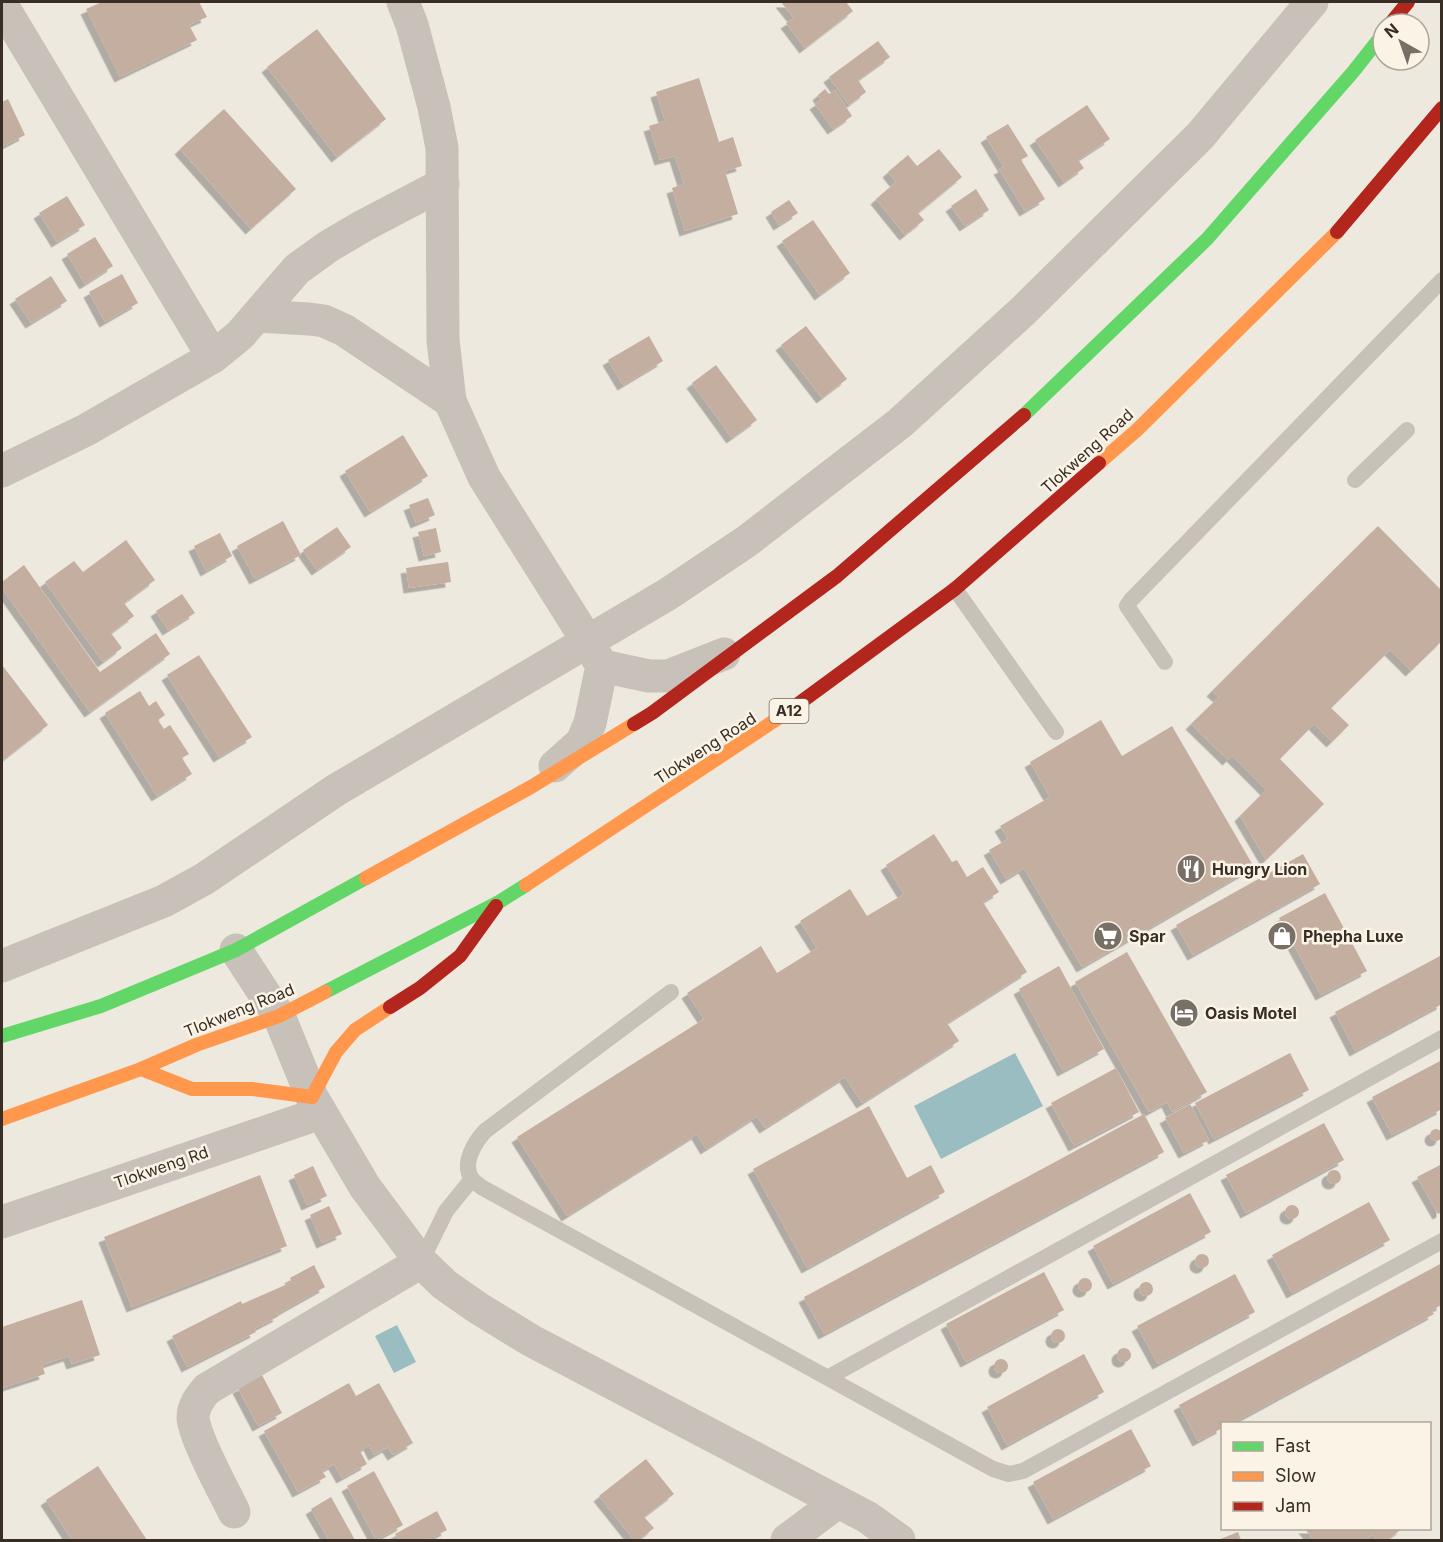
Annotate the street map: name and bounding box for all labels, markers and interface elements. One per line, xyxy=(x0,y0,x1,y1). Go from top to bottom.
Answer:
north arrow xyxy=(1371,12,1431,72)
text: N xyxy=(1380,19,1402,42)
street label: Tlokweng Road xyxy=(1037,404,1137,498)
road number: A12 xyxy=(770,699,808,723)
street label: Tlokweng Road xyxy=(650,708,760,788)
restaurant icon: Hungry Lion xyxy=(1175,853,1207,885)
place label: Hungry Lion xyxy=(1212,859,1307,879)
supermarket icon: Spar xyxy=(1092,920,1124,952)
shop icon: Phepha Luxe xyxy=(1266,920,1298,952)
place label: Spar xyxy=(1129,926,1166,946)
place label: Phepha Luxe xyxy=(1303,926,1403,946)
street label: Tlokweng Road xyxy=(181,979,297,1041)
hotel icon: Oasis Motel xyxy=(1168,997,1200,1029)
place label: Oasis Motel xyxy=(1205,1003,1297,1023)
street label: Tlokweng Rd xyxy=(111,1142,211,1192)
legend xyxy=(1221,1422,1431,1530)
text: Fast xyxy=(1275,1435,1311,1456)
text: Slow xyxy=(1275,1465,1316,1486)
text: Jam xyxy=(1275,1495,1311,1516)

